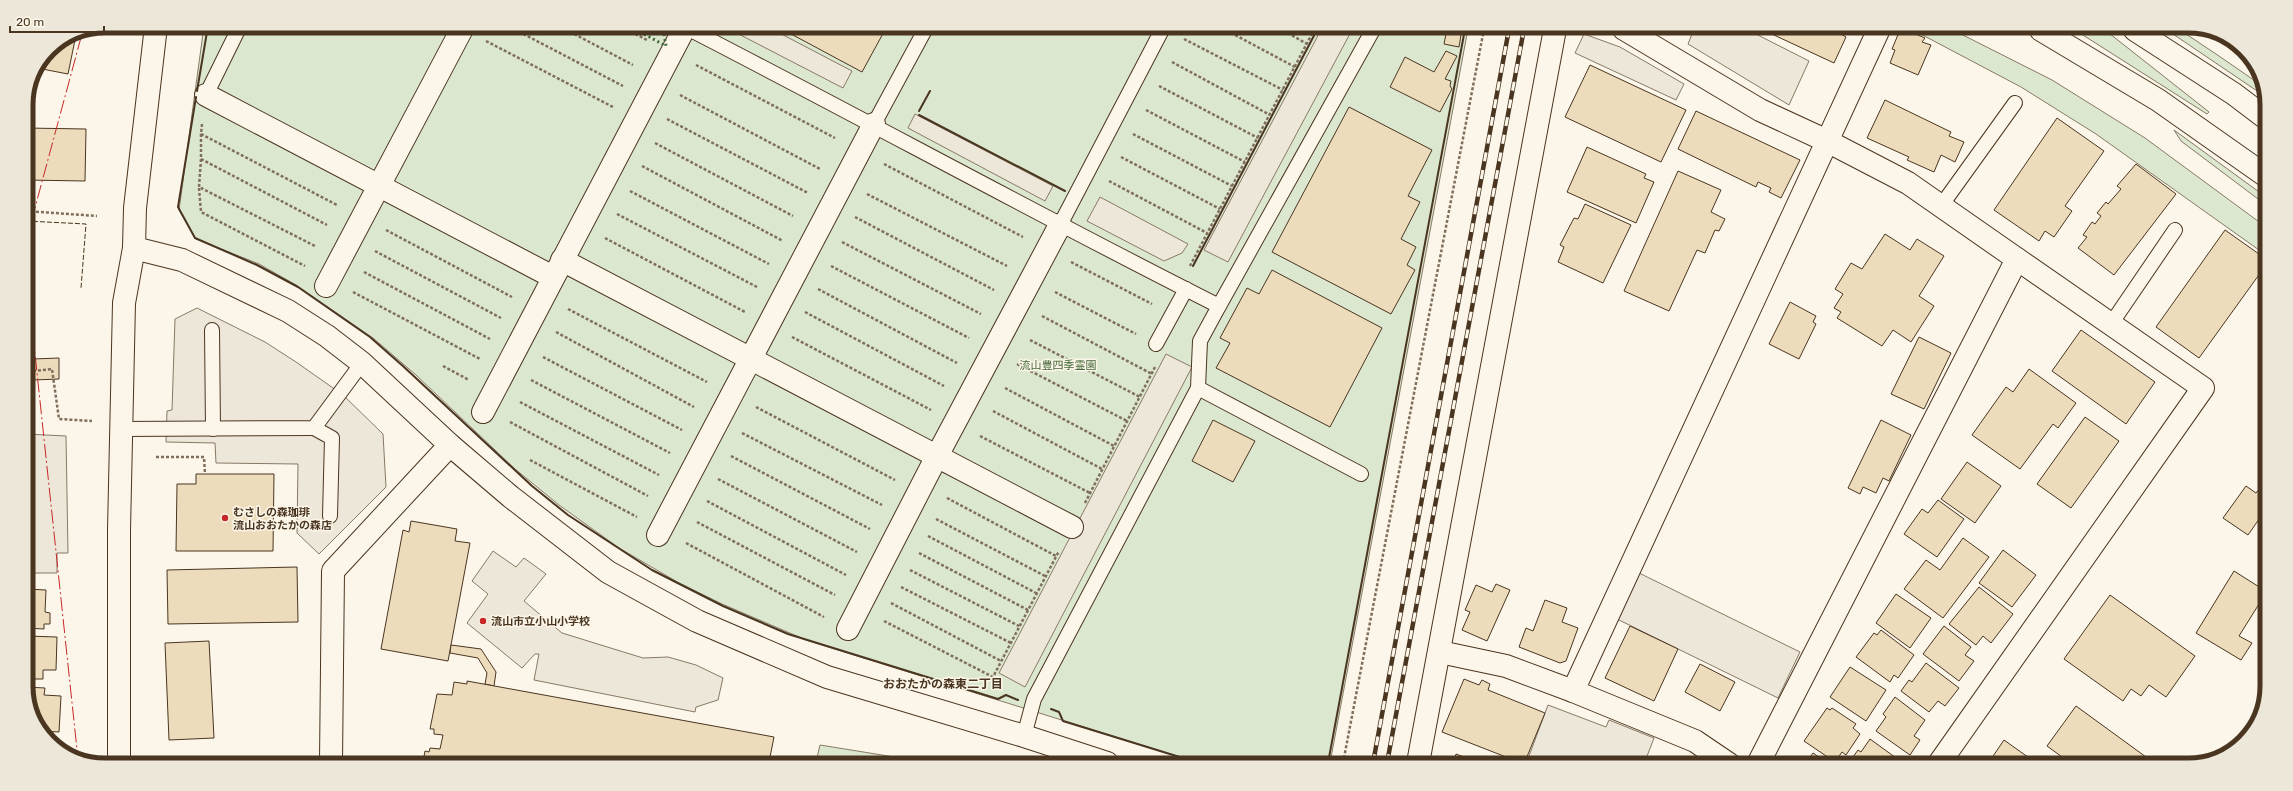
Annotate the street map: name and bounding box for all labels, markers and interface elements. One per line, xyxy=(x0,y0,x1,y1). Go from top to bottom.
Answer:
scale bar xyxy=(10,8,104,34)
text: 20 m xyxy=(16,15,44,29)
park label: 流山豊四季霊園 xyxy=(1020,359,1097,372)
place label: むさしの森珈琲 流山おおたかの森店 xyxy=(233,506,332,532)
marker: むさしの森珈琲 流山おおたかの森店 xyxy=(220,513,230,523)
place label: 流山市立小山小学校 xyxy=(491,615,590,628)
marker: 流山市立小山小学校 xyxy=(478,616,488,626)
district label: おおたかの森東二丁目 xyxy=(883,677,1003,691)

